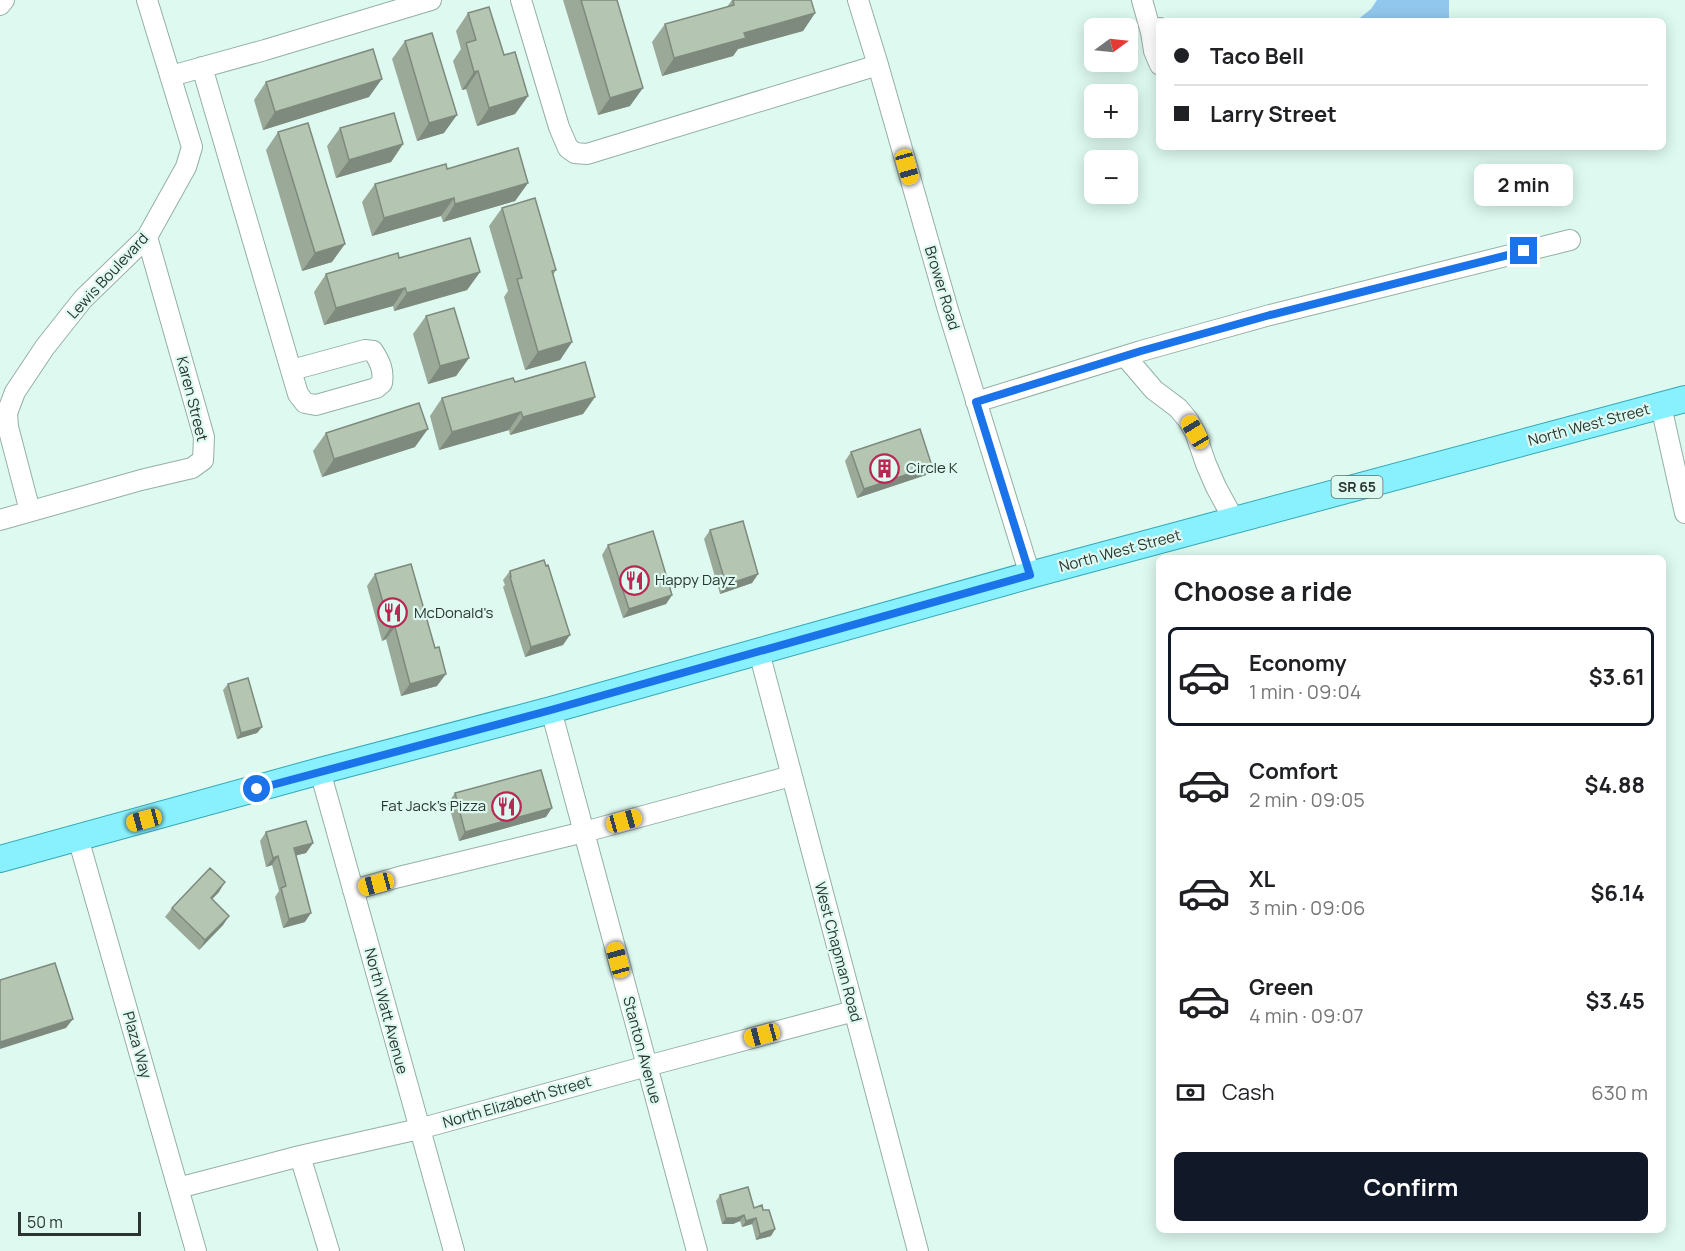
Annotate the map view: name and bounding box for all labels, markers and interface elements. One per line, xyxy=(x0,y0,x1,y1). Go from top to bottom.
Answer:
north arrow xyxy=(1084,18,1138,72)
map controls xyxy=(1084,18,1138,204)
text: Taco Bell xyxy=(1210,41,1304,71)
button: + xyxy=(1084,84,1138,138)
text: Larry Street xyxy=(1210,99,1337,129)
car xyxy=(893,147,921,187)
button: − xyxy=(1084,150,1138,204)
callout: 2 min xyxy=(1474,164,1574,206)
text: 2 min xyxy=(1497,171,1550,198)
street label: Lewis Boulevard xyxy=(62,228,153,323)
route end xyxy=(1510,237,1537,264)
street label: Brower Road xyxy=(920,243,965,333)
street label: Karen Street xyxy=(172,354,213,444)
street label: North West Street xyxy=(1526,398,1652,451)
car xyxy=(1178,412,1212,452)
building icon: Circle K xyxy=(869,452,901,484)
place label: Circle K xyxy=(906,457,958,478)
road number: SR 65 xyxy=(1332,476,1382,498)
street label: North West Street xyxy=(1057,524,1183,577)
restaurant icon: Happy Dayz xyxy=(618,564,650,596)
place label: Happy Dayz xyxy=(655,569,736,590)
text: Choose a ride xyxy=(1174,572,1352,609)
restaurant icon: McDonald's xyxy=(377,597,409,629)
place label: McDonald's xyxy=(414,602,493,623)
text: Economy xyxy=(1249,648,1347,678)
icon: car xyxy=(1177,650,1231,704)
text: $3.61 xyxy=(1589,662,1645,692)
text: 1 min · 09:04 xyxy=(1249,678,1361,705)
text: Comfort xyxy=(1249,756,1338,786)
icon: car xyxy=(1177,758,1231,812)
text: $4.88 xyxy=(1585,770,1645,800)
route start xyxy=(243,775,270,802)
text: 2 min · 09:05 xyxy=(1249,786,1365,813)
restaurant icon: Fat Jack's Pizza xyxy=(491,790,523,822)
place label: Fat Jack's Pizza xyxy=(381,795,486,816)
car xyxy=(124,807,164,833)
car xyxy=(604,807,644,835)
text: XL xyxy=(1249,864,1275,894)
icon: car xyxy=(1177,866,1231,920)
car xyxy=(356,871,396,897)
text: $6.14 xyxy=(1590,878,1645,908)
street label: West Chapman Road xyxy=(810,880,867,1024)
text: 3 min · 09:06 xyxy=(1249,894,1365,921)
car xyxy=(605,940,631,980)
street label: North Watt Avenue xyxy=(360,946,413,1076)
text: Green xyxy=(1249,972,1314,1002)
icon: car xyxy=(1177,974,1231,1028)
text: $3.45 xyxy=(1585,986,1645,1016)
street label: Stanton Avenue xyxy=(618,994,667,1106)
text: 4 min · 09:07 xyxy=(1249,1002,1364,1029)
street label: Plaza Way xyxy=(118,1009,157,1081)
car xyxy=(742,1022,782,1048)
street label: North Elizabeth Street xyxy=(440,1070,594,1133)
icon: cash xyxy=(1174,1076,1207,1109)
text: Cash xyxy=(1222,1077,1275,1107)
text: 630 m xyxy=(1591,1079,1648,1106)
button: Confirm xyxy=(1174,1152,1648,1221)
scale bar xyxy=(18,1209,141,1236)
text: 50 m xyxy=(27,1211,63,1233)

